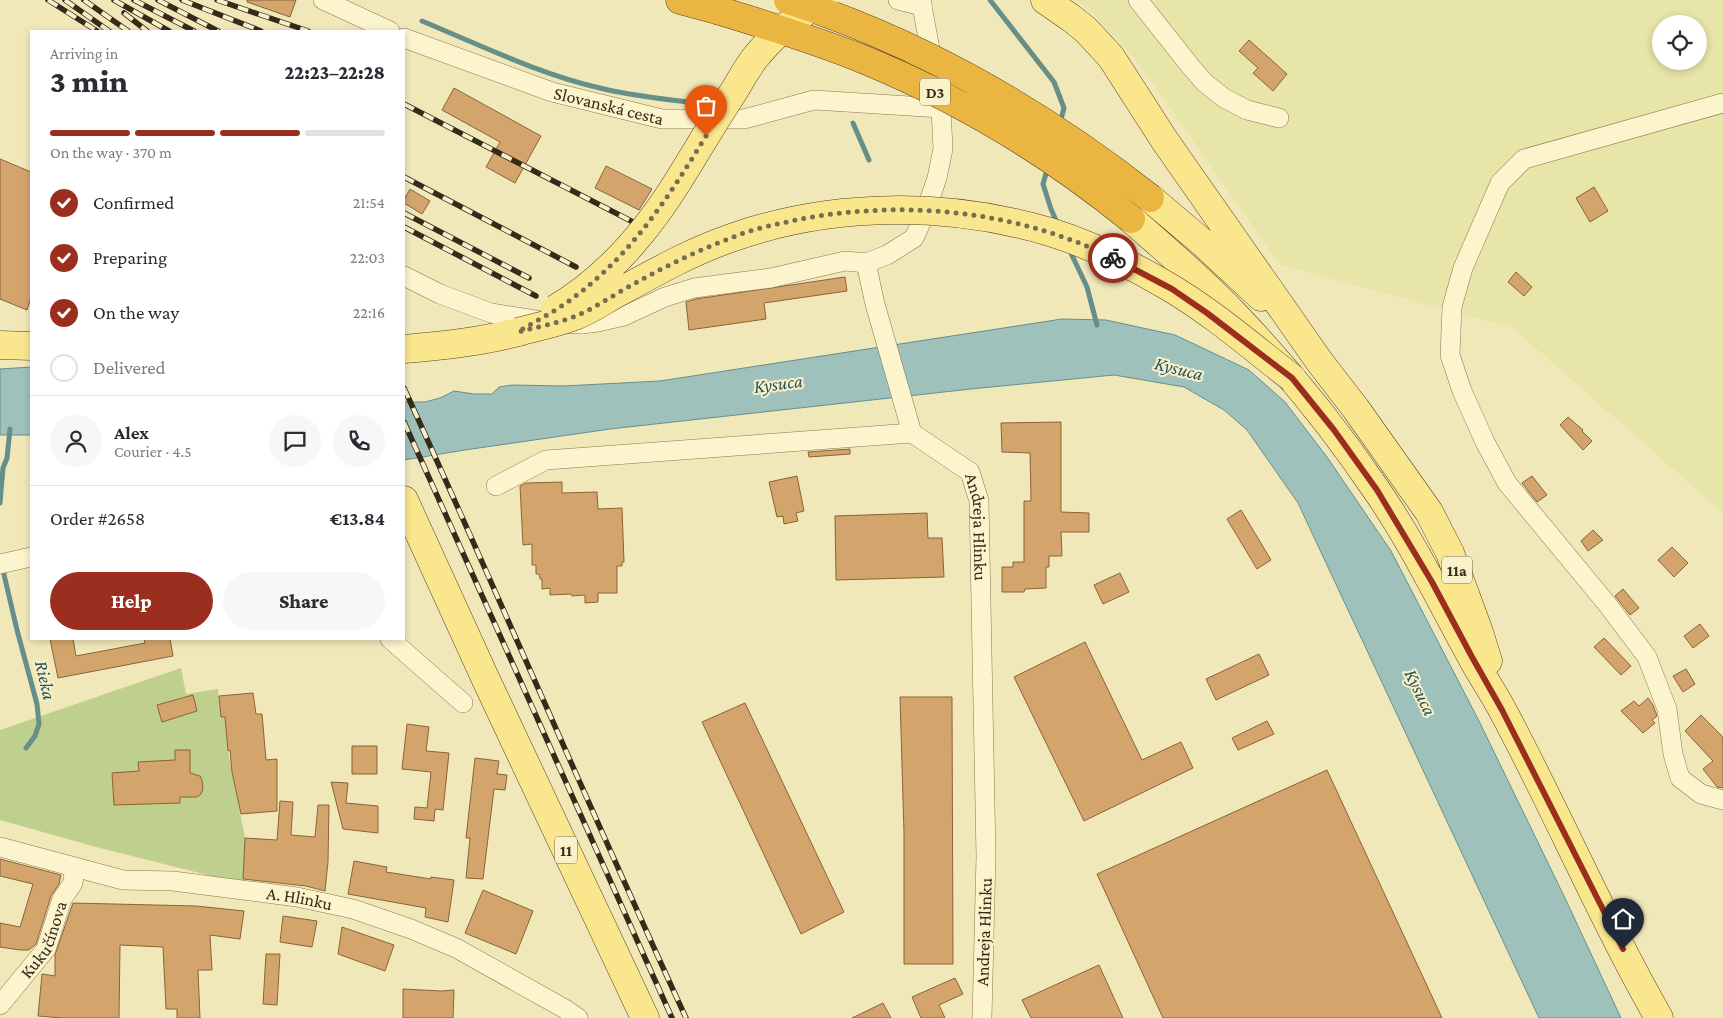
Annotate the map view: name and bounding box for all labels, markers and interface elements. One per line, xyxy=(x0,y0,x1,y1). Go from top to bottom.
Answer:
map controls xyxy=(1652,15,1707,70)
button: locate xyxy=(1652,15,1707,70)
text: Arriving in xyxy=(50,45,118,62)
text: 22:23–22:28 xyxy=(285,62,385,83)
text: 3 min xyxy=(50,63,128,99)
road number: D3 xyxy=(920,78,950,105)
street label: Slovanská cesta xyxy=(552,83,666,129)
pin xyxy=(685,85,727,136)
icon: bag xyxy=(692,92,720,120)
text: On the way · 370 m xyxy=(50,144,172,161)
icon: check xyxy=(50,189,78,217)
text: Confirmed xyxy=(93,192,174,213)
text: 21:54 xyxy=(353,194,385,211)
courier xyxy=(1088,233,1138,283)
icon: check xyxy=(50,244,78,272)
icon: bike xyxy=(1099,244,1127,272)
text: Preparing xyxy=(93,247,167,268)
text: 22:03 xyxy=(350,249,385,266)
icon: check xyxy=(50,299,78,327)
text: On the way xyxy=(93,302,179,323)
text: 22:16 xyxy=(353,304,385,321)
water label: Kysuca xyxy=(1152,352,1205,385)
text: Delivered xyxy=(93,357,166,378)
water label: Kysuca xyxy=(752,370,804,397)
button: person xyxy=(50,415,102,467)
button: chat xyxy=(269,415,321,467)
button: phone xyxy=(333,415,385,467)
text: Alex xyxy=(114,422,149,443)
text: Courier · 4.5 xyxy=(114,443,192,460)
street label: Andreja Hlinku xyxy=(961,471,991,581)
text: Order #2658 xyxy=(50,508,145,529)
text: €13.84 xyxy=(330,508,385,529)
road number: 11a xyxy=(1442,556,1472,584)
button: Help xyxy=(50,572,213,630)
button: Share xyxy=(223,572,385,630)
water label: Rieka xyxy=(31,658,60,702)
water label: Kysuca xyxy=(1400,665,1441,719)
road number: 11 xyxy=(555,836,577,864)
street label: Andreja Hlinku xyxy=(972,877,997,987)
street label: A. Hlinku xyxy=(265,883,335,914)
street label: Kukučínova xyxy=(16,898,71,982)
pin xyxy=(1602,898,1644,949)
icon: home xyxy=(1609,905,1637,933)

